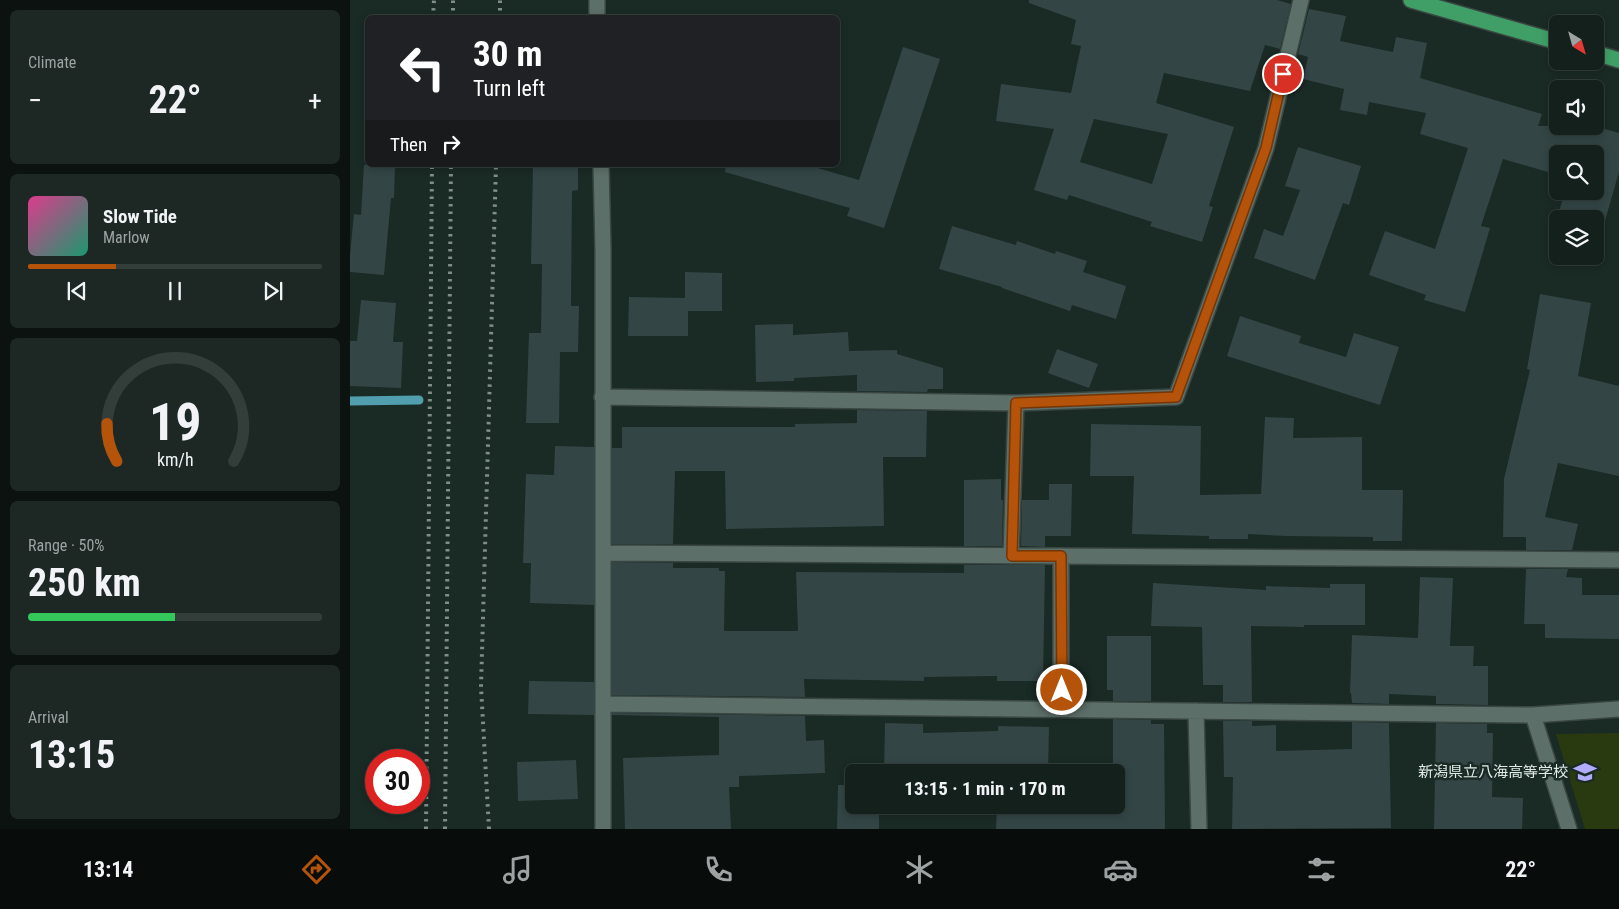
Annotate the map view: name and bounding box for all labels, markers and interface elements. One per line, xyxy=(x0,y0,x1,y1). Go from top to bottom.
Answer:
north arrow xyxy=(1549,15,1604,70)
map controls xyxy=(1549,15,1604,265)
text: 30 m xyxy=(473,34,542,75)
icon: left xyxy=(390,35,455,100)
text: Climate xyxy=(28,53,76,72)
pin xyxy=(1262,53,1304,95)
icon: arrive xyxy=(1269,60,1297,88)
text: Turn left xyxy=(473,76,545,101)
text: 22° xyxy=(148,78,202,122)
button: sound xyxy=(1549,80,1604,135)
text: − xyxy=(28,84,42,117)
text: + xyxy=(308,84,322,117)
icon: right xyxy=(437,130,465,158)
text: Then xyxy=(390,133,427,156)
button: search xyxy=(1549,145,1604,200)
text: Slow Tide xyxy=(103,205,177,228)
button: layers xyxy=(1549,210,1604,265)
text: Marlow xyxy=(103,228,150,247)
icon: previous xyxy=(63,277,91,305)
icon: pause xyxy=(161,277,189,305)
icon: next xyxy=(259,277,287,305)
text: 19 xyxy=(149,392,201,453)
text: km/h xyxy=(157,449,193,470)
text: Range · 50% xyxy=(28,536,104,555)
text: 250 km xyxy=(28,561,141,605)
position arrow xyxy=(1035,663,1087,715)
text: Arrival xyxy=(28,708,69,727)
text: 13:15 xyxy=(28,733,115,777)
speed limit sign: 30 xyxy=(365,749,430,814)
school or university icon: 新潟県立八海高等学校 xyxy=(1572,759,1598,785)
place label: 新潟県立八海高等学校 xyxy=(1418,763,1568,781)
text: 13:15 · 1 min · 170 m xyxy=(904,777,1066,800)
icon: directions xyxy=(299,852,334,887)
icon: music xyxy=(500,852,535,887)
icon: phone xyxy=(701,852,736,887)
icon: climate xyxy=(902,852,937,887)
icon: car xyxy=(1103,852,1138,887)
icon: filters xyxy=(1304,852,1339,887)
text: 13:14 xyxy=(83,857,133,882)
text: 22° xyxy=(1505,857,1536,882)

